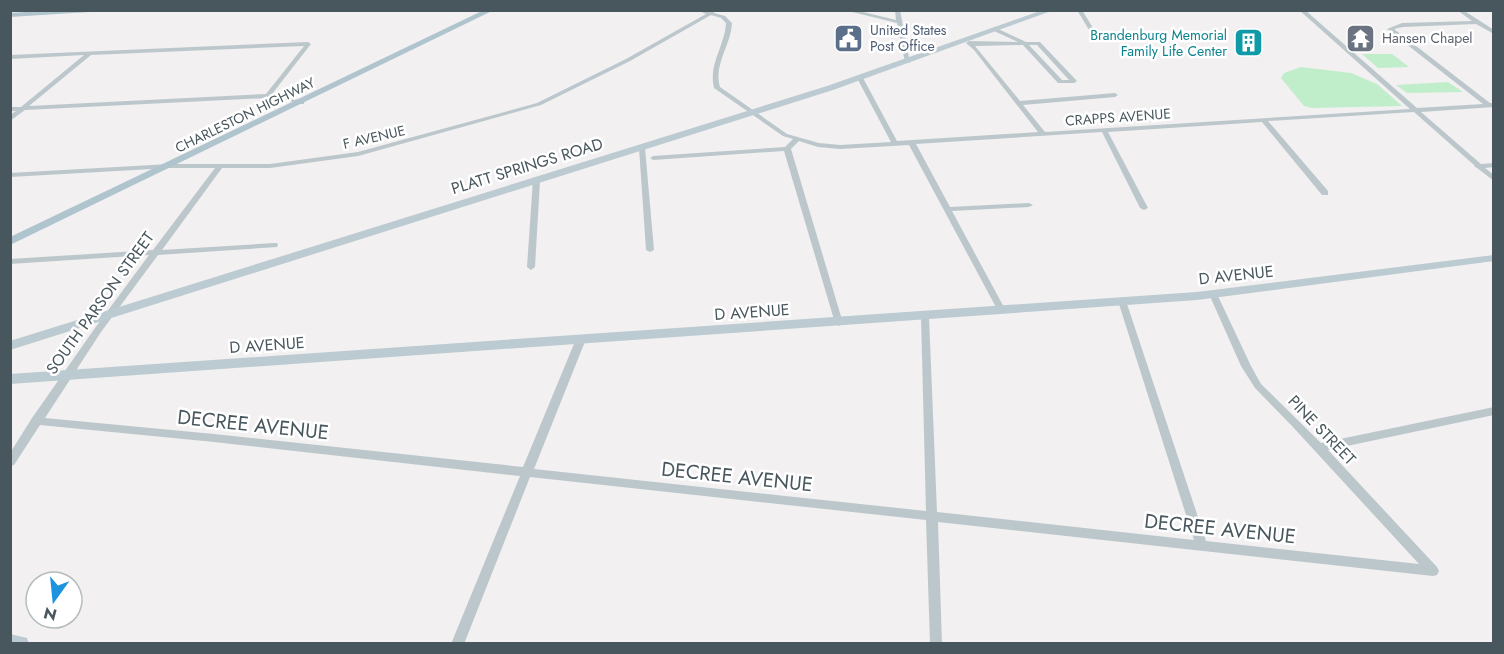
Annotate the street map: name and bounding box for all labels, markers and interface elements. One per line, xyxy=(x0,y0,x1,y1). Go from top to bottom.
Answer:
place label: United States Post Office xyxy=(870,20,947,56)
public building icon: United States Post Office xyxy=(833,22,865,54)
temple icon: Hansen Chapel xyxy=(1345,22,1377,54)
place label: Brandenburg Memorial Family Life Center xyxy=(1090,25,1227,61)
building icon: Brandenburg Memorial Family Life Center xyxy=(1232,27,1264,59)
place label: Hansen Chapel xyxy=(1382,28,1473,48)
street label: CHARLESTON HIGHWAY xyxy=(172,72,318,158)
street label: CRAPPS AVENUE xyxy=(1064,103,1172,131)
street label: F AVENUE xyxy=(341,120,407,154)
street label: PLATT SPRINGS ROAD xyxy=(448,132,606,200)
street label: SOUTH PARSON STREET xyxy=(40,227,160,379)
street label: D AVENUE xyxy=(1197,260,1275,290)
street label: D AVENUE xyxy=(714,298,790,326)
street label: D AVENUE xyxy=(229,331,305,359)
street label: PINE STREET xyxy=(1283,390,1362,470)
street label: DECREE AVENUE xyxy=(176,403,330,447)
street label: DECREE AVENUE xyxy=(660,455,814,499)
street label: DECREE AVENUE xyxy=(1143,507,1297,551)
north arrow xyxy=(24,570,84,630)
text: N xyxy=(41,601,59,627)

